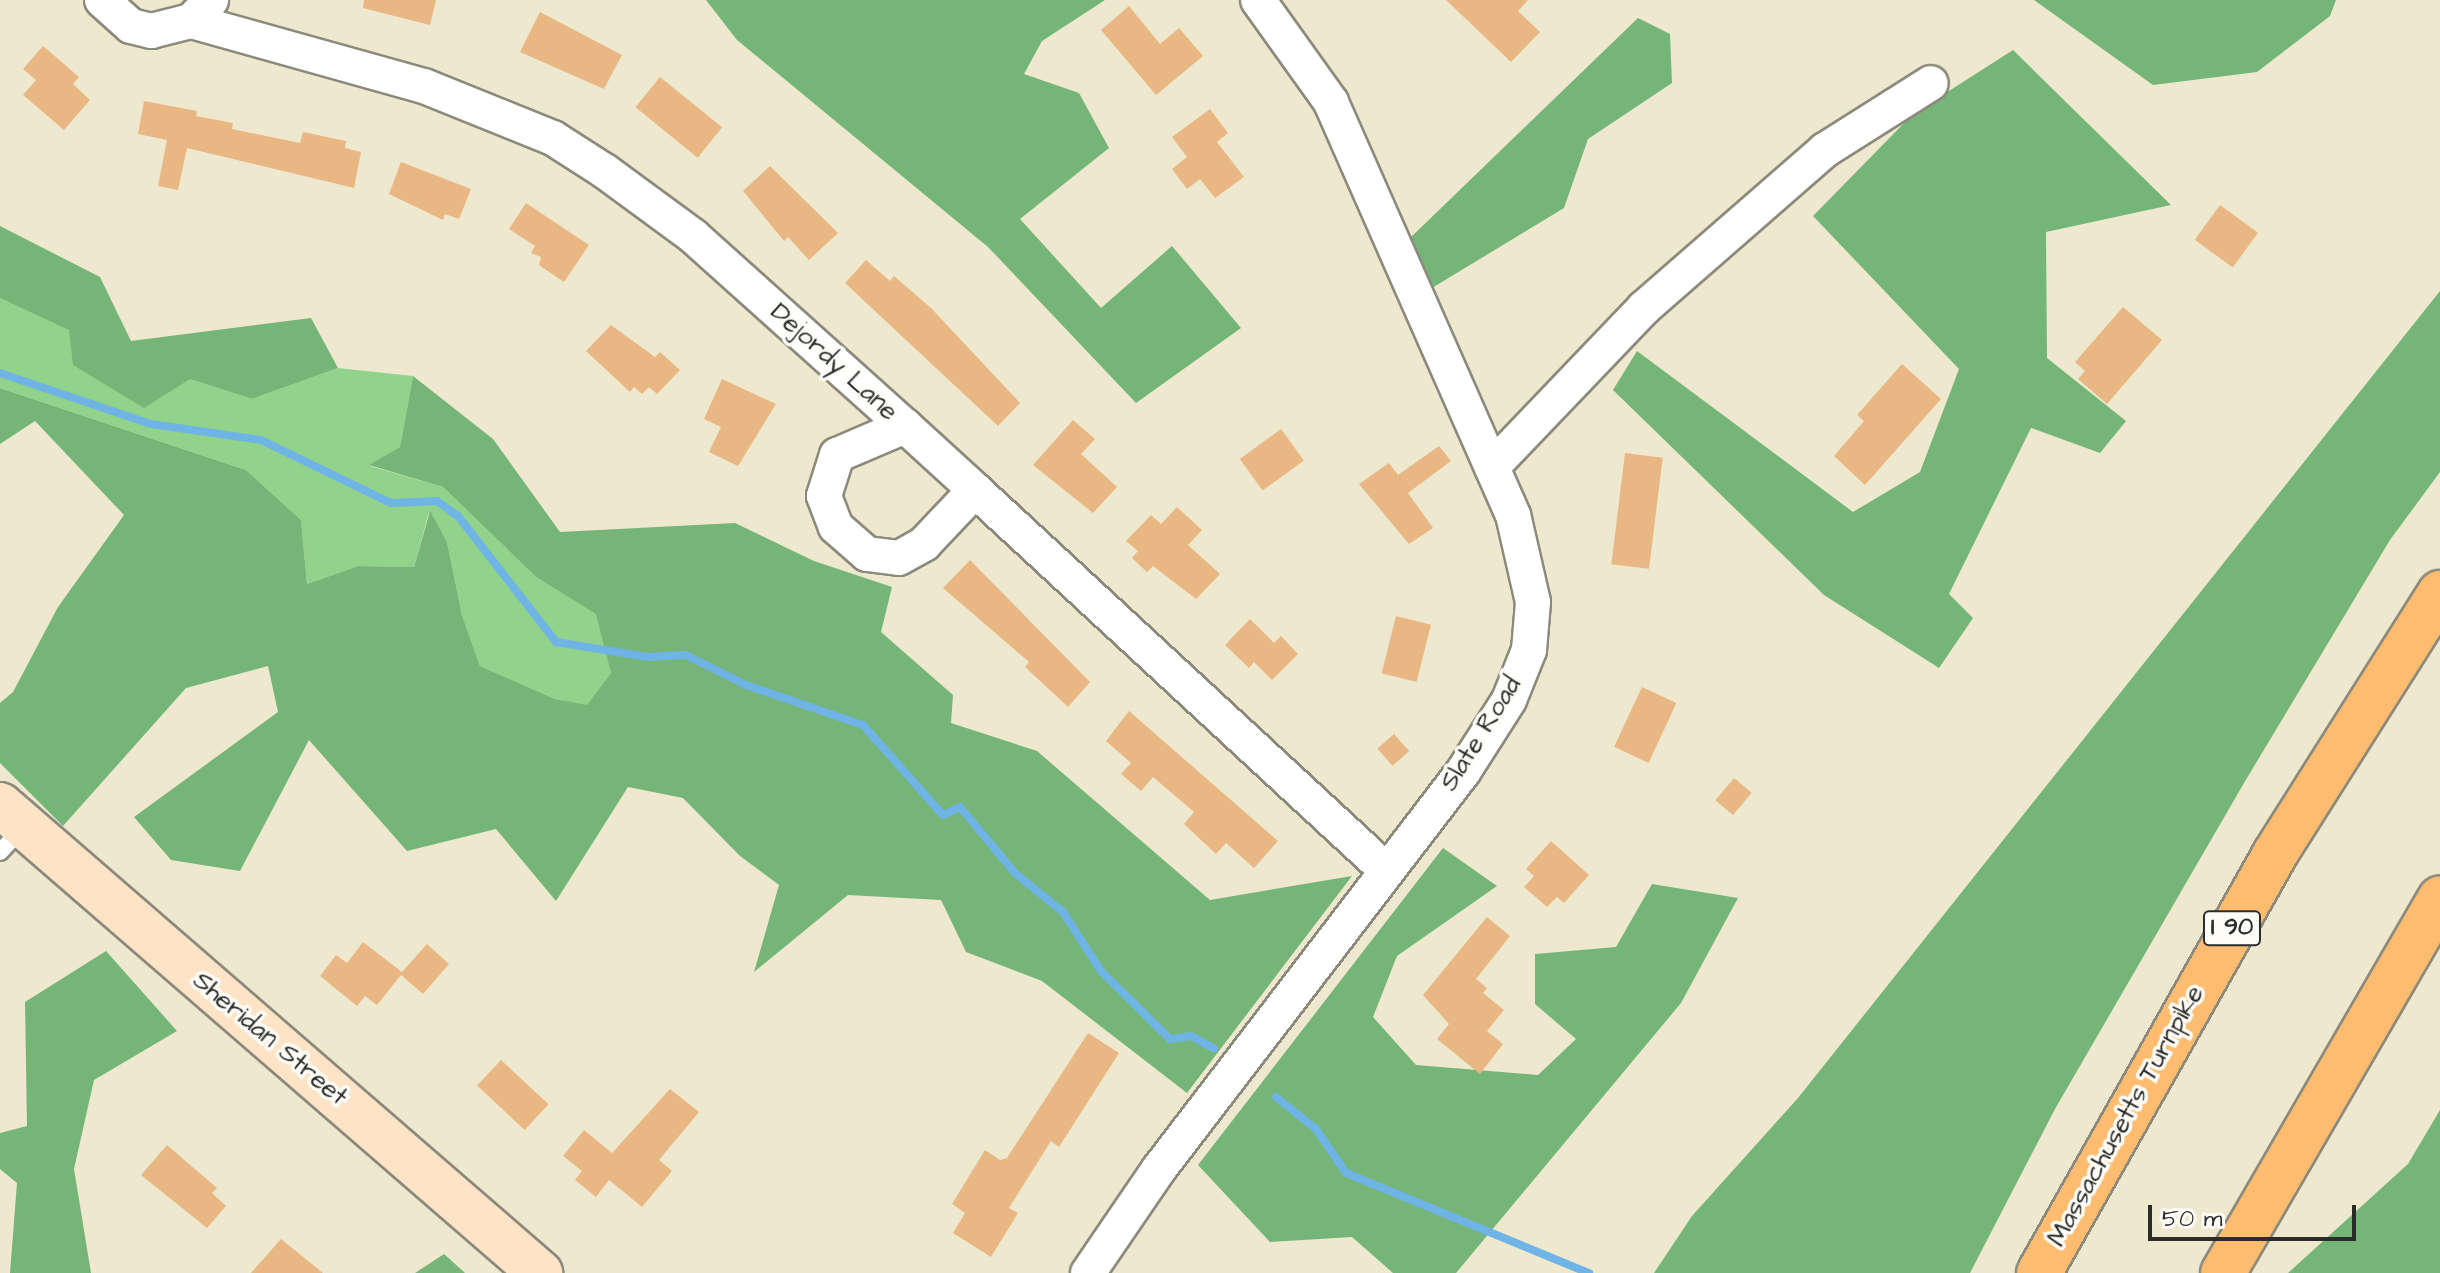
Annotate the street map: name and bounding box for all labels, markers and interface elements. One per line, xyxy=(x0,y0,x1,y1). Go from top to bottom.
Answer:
street label: Dejordy Lane xyxy=(764,297,904,427)
street label: Slate Road xyxy=(1434,671,1528,797)
road number: I 90 xyxy=(2202,908,2262,948)
street label: Sheridan Street xyxy=(186,965,354,1113)
street label: Massachusetts Turnpike xyxy=(2041,980,2211,1252)
scale bar xyxy=(2152,1189,2360,1239)
text: 50 m xyxy=(2162,1202,2222,1236)

